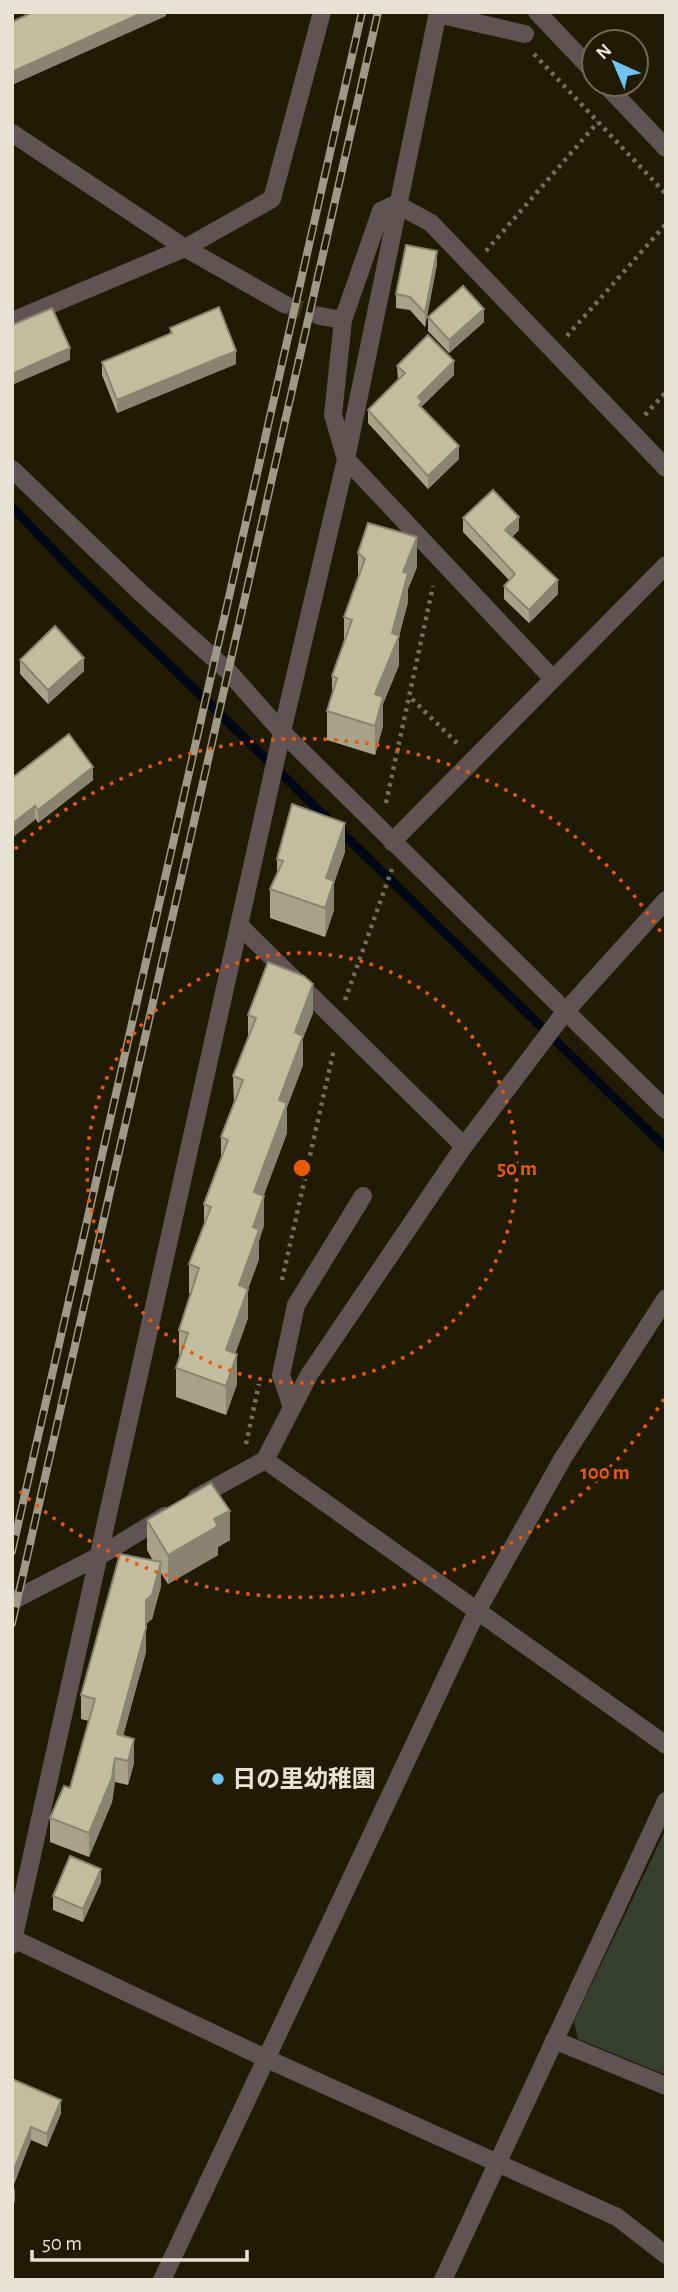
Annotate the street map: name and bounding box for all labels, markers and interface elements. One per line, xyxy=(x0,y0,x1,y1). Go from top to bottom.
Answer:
north arrow xyxy=(580,28,650,98)
text: N xyxy=(593,40,616,63)
centre of rings xyxy=(290,1156,314,1180)
text: 50 m xyxy=(497,1158,537,1179)
text: 100 m xyxy=(580,1462,630,1483)
place label: 日の里幼稚園 xyxy=(232,1766,376,1792)
marker: 日の里幼稚園 xyxy=(210,1771,226,1787)
scale bar xyxy=(32,2218,247,2262)
text: 50 m xyxy=(42,2233,82,2254)

